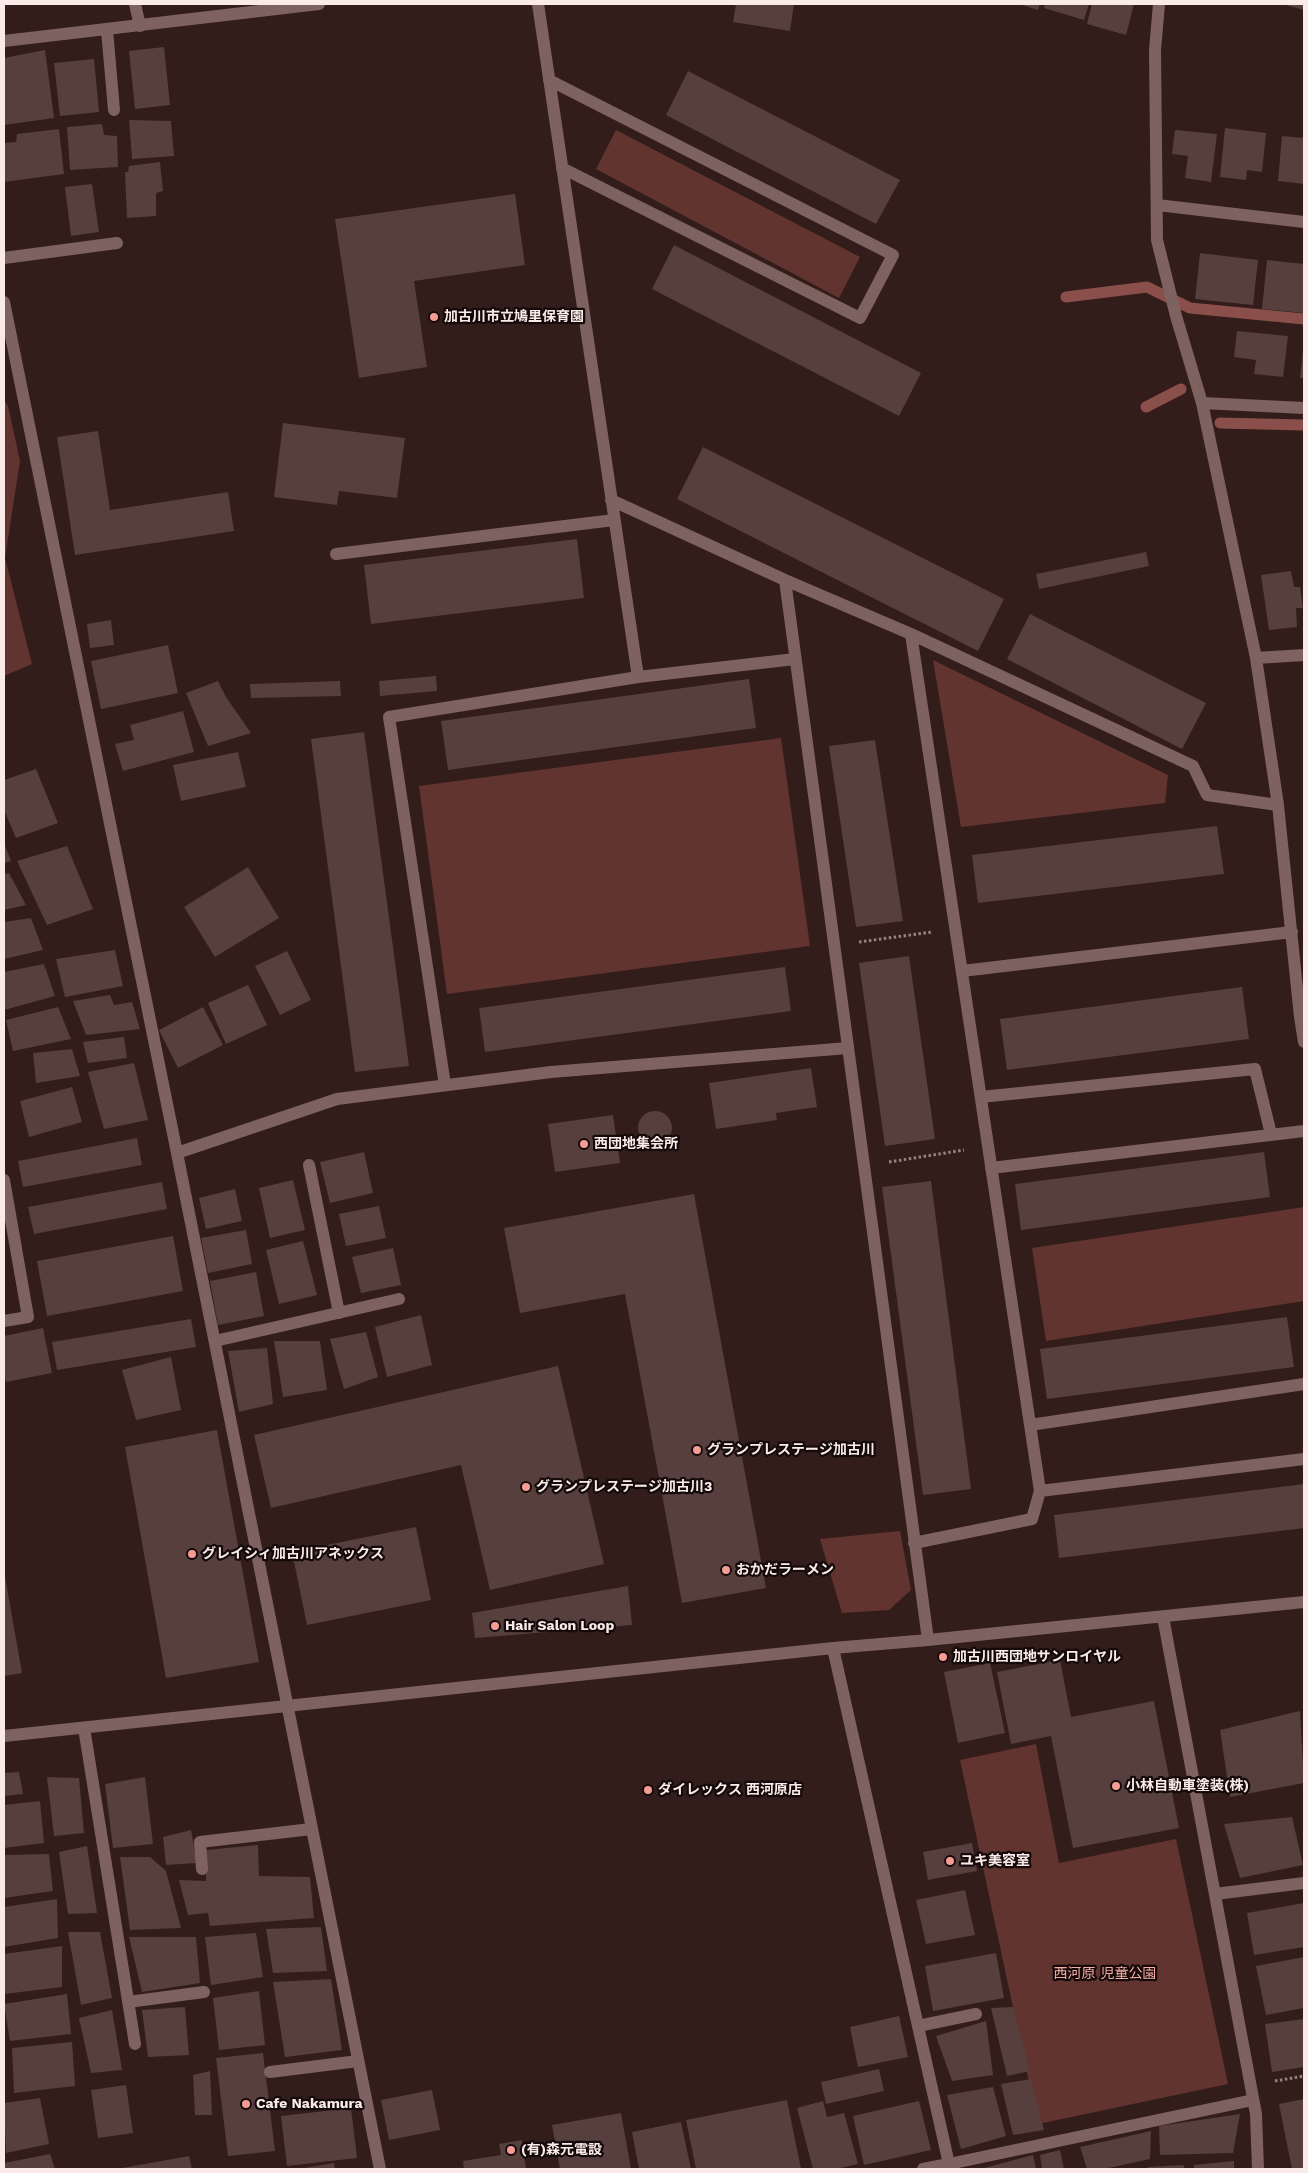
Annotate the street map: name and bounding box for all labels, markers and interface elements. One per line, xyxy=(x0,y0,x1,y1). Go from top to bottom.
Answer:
place label: 加古川市立鳩里保育園 xyxy=(444,309,584,325)
marker: 加古川市立鳩里保育園 xyxy=(428,311,440,323)
place label: 西団地集会所 xyxy=(594,1136,678,1152)
marker: 西団地集会所 xyxy=(578,1138,590,1150)
place label: グランプレステージ加古川 xyxy=(707,1442,875,1458)
marker: グランプレステージ加古川 xyxy=(691,1444,703,1456)
place label: グランプレステージ加古川3 xyxy=(536,1479,712,1495)
marker: グランプレステージ加古川3 xyxy=(520,1481,532,1493)
place label: グレイシィ加古川アネックス xyxy=(202,1546,384,1562)
marker: グレイシィ加古川アネックス xyxy=(186,1548,198,1560)
place label: おかだラーメン xyxy=(736,1562,834,1578)
marker: おかだラーメン xyxy=(720,1564,732,1576)
place label: Hair Salon Loop xyxy=(505,1618,614,1634)
marker: Hair Salon Loop xyxy=(489,1620,501,1632)
place label: 加古川西団地サンロイヤル xyxy=(953,1649,1121,1665)
marker: 加古川西団地サンロイヤル xyxy=(937,1651,949,1663)
place label: 小林自動車塗装(株) xyxy=(1126,1778,1249,1794)
marker: 小林自動車塗装(株) xyxy=(1110,1780,1122,1792)
place label: ダイレックス 西河原店 xyxy=(658,1782,802,1798)
marker: ダイレックス 西河原店 xyxy=(642,1784,654,1796)
place label: ユキ美容室 xyxy=(960,1853,1030,1869)
marker: ユキ美容室 xyxy=(944,1855,956,1867)
park label: 西河原 児童公園 xyxy=(1054,1966,1156,1982)
place label: Cafe Nakamura xyxy=(256,2096,363,2112)
marker: Cafe Nakamura xyxy=(240,2098,252,2110)
place label: (有)森元電設 xyxy=(521,2142,602,2158)
marker: (有)森元電設 xyxy=(505,2144,517,2156)

